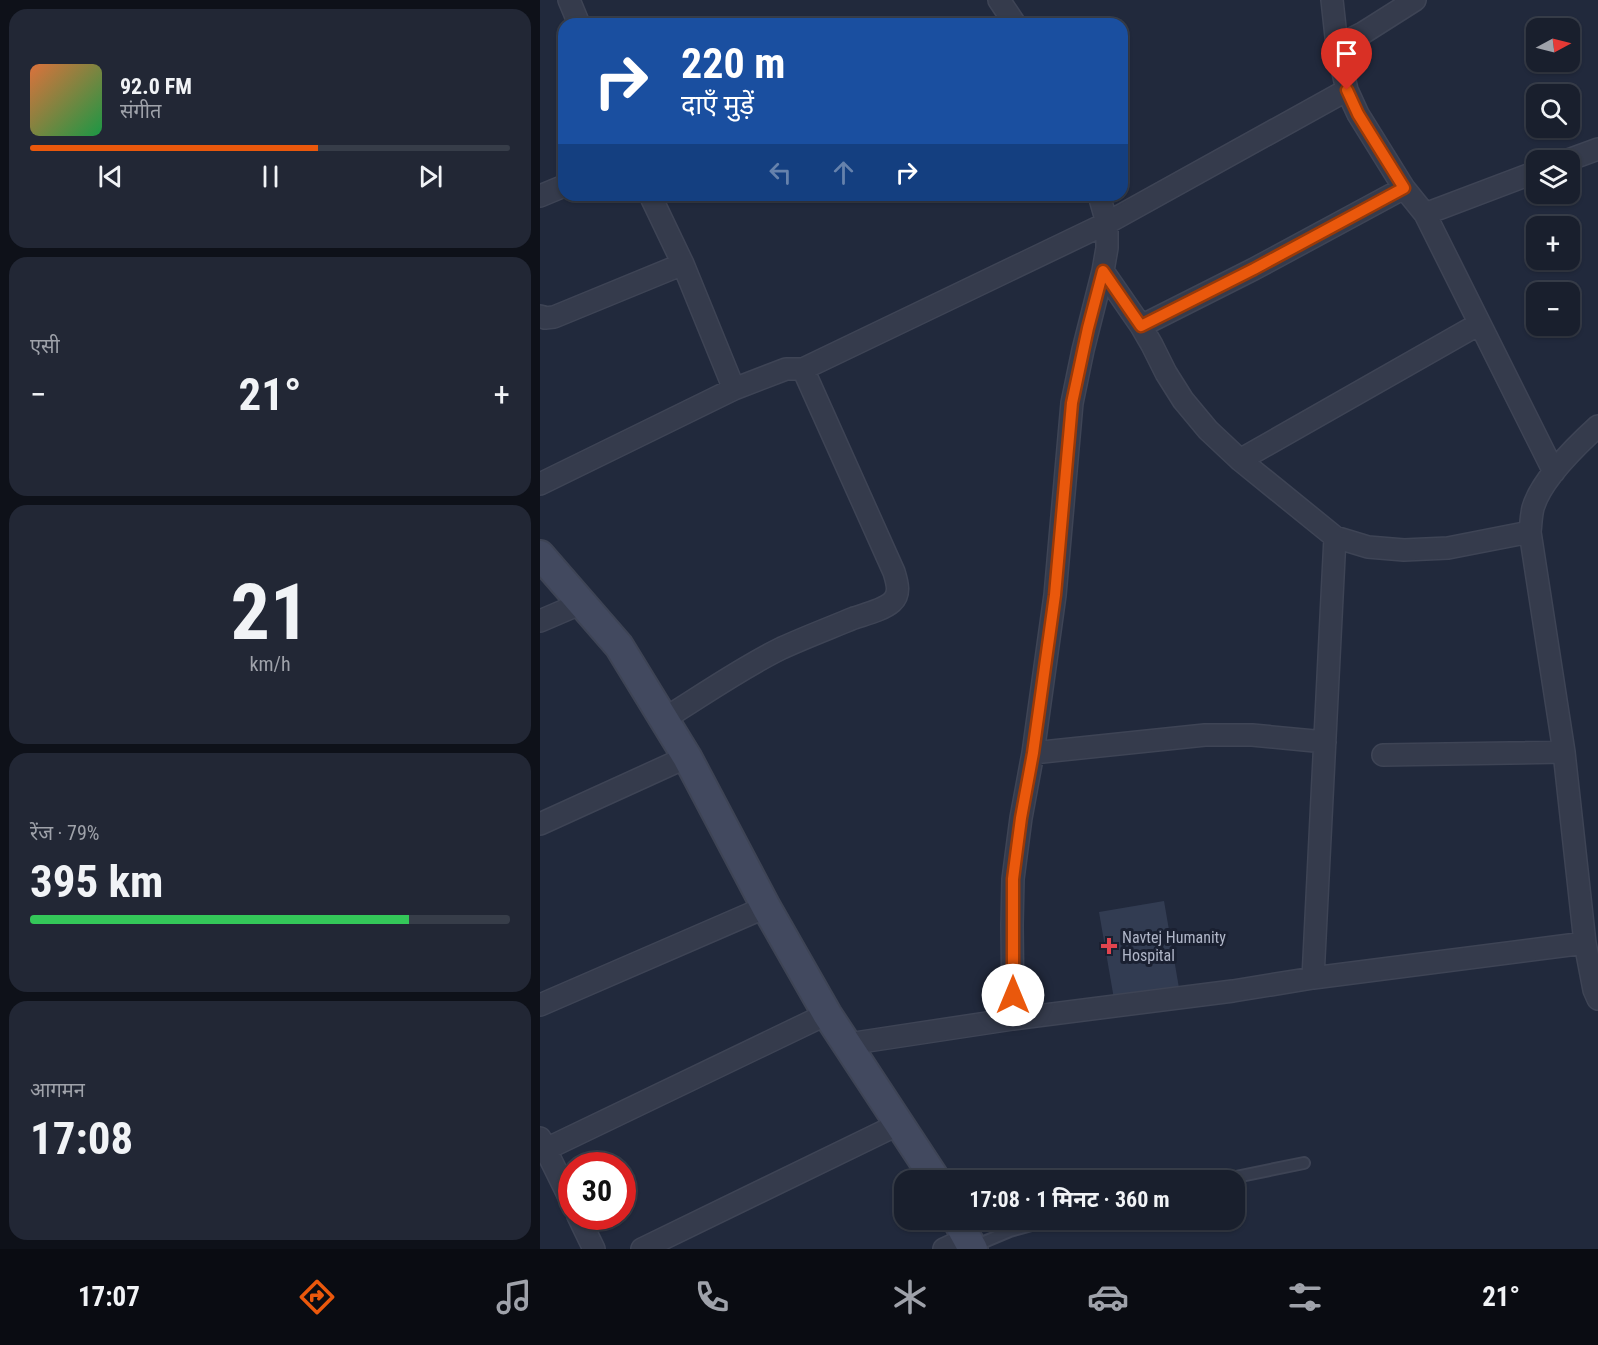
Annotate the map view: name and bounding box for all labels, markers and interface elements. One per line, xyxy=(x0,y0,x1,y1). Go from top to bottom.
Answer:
north arrow xyxy=(1526,18,1580,72)
map controls xyxy=(1526,18,1580,336)
pin xyxy=(1321,28,1372,90)
icon: arrive xyxy=(1330,37,1363,70)
text: 220 m xyxy=(681,39,786,88)
icon: right xyxy=(582,42,660,120)
text: 92.0 FM xyxy=(120,74,192,99)
button: search xyxy=(1526,84,1580,138)
text: दाएँ मुड़ें xyxy=(681,89,754,121)
text: संगीत xyxy=(120,99,161,123)
button: layers xyxy=(1526,150,1580,204)
icon: left xyxy=(764,156,797,189)
icon: ahead xyxy=(827,156,860,189)
icon: right xyxy=(890,156,923,189)
icon: previous xyxy=(94,160,127,193)
icon: pause xyxy=(254,160,287,193)
icon: next xyxy=(414,160,447,193)
button: + xyxy=(1526,216,1580,270)
button: − xyxy=(1526,282,1580,336)
text: एसी xyxy=(30,334,60,358)
text: 21° xyxy=(239,368,302,421)
text: − xyxy=(30,375,47,414)
text: + xyxy=(494,375,510,414)
text: 21 xyxy=(231,567,309,658)
text: km/h xyxy=(249,652,291,676)
text: रेंज · 79% xyxy=(30,821,99,845)
text: 395 km xyxy=(30,855,163,908)
place label: Navtej Humanity Hospital xyxy=(1122,928,1226,965)
marker: Navtej Humanity Hospital xyxy=(1100,937,1118,955)
position arrow xyxy=(981,963,1045,1027)
text: आगमन xyxy=(30,1078,85,1102)
text: 17:08 xyxy=(30,1112,133,1165)
speed limit sign: 30 xyxy=(558,1152,636,1230)
text: 17:08 · 1 मिनट · 360 m xyxy=(969,1187,1170,1212)
icon: directions xyxy=(296,1276,338,1318)
icon: music xyxy=(493,1276,535,1318)
icon: phone xyxy=(691,1276,733,1318)
icon: climate xyxy=(889,1276,931,1318)
icon: car xyxy=(1087,1276,1129,1318)
icon: filters xyxy=(1284,1276,1326,1318)
text: 17:07 xyxy=(78,1281,140,1313)
text: 21° xyxy=(1482,1281,1520,1313)

